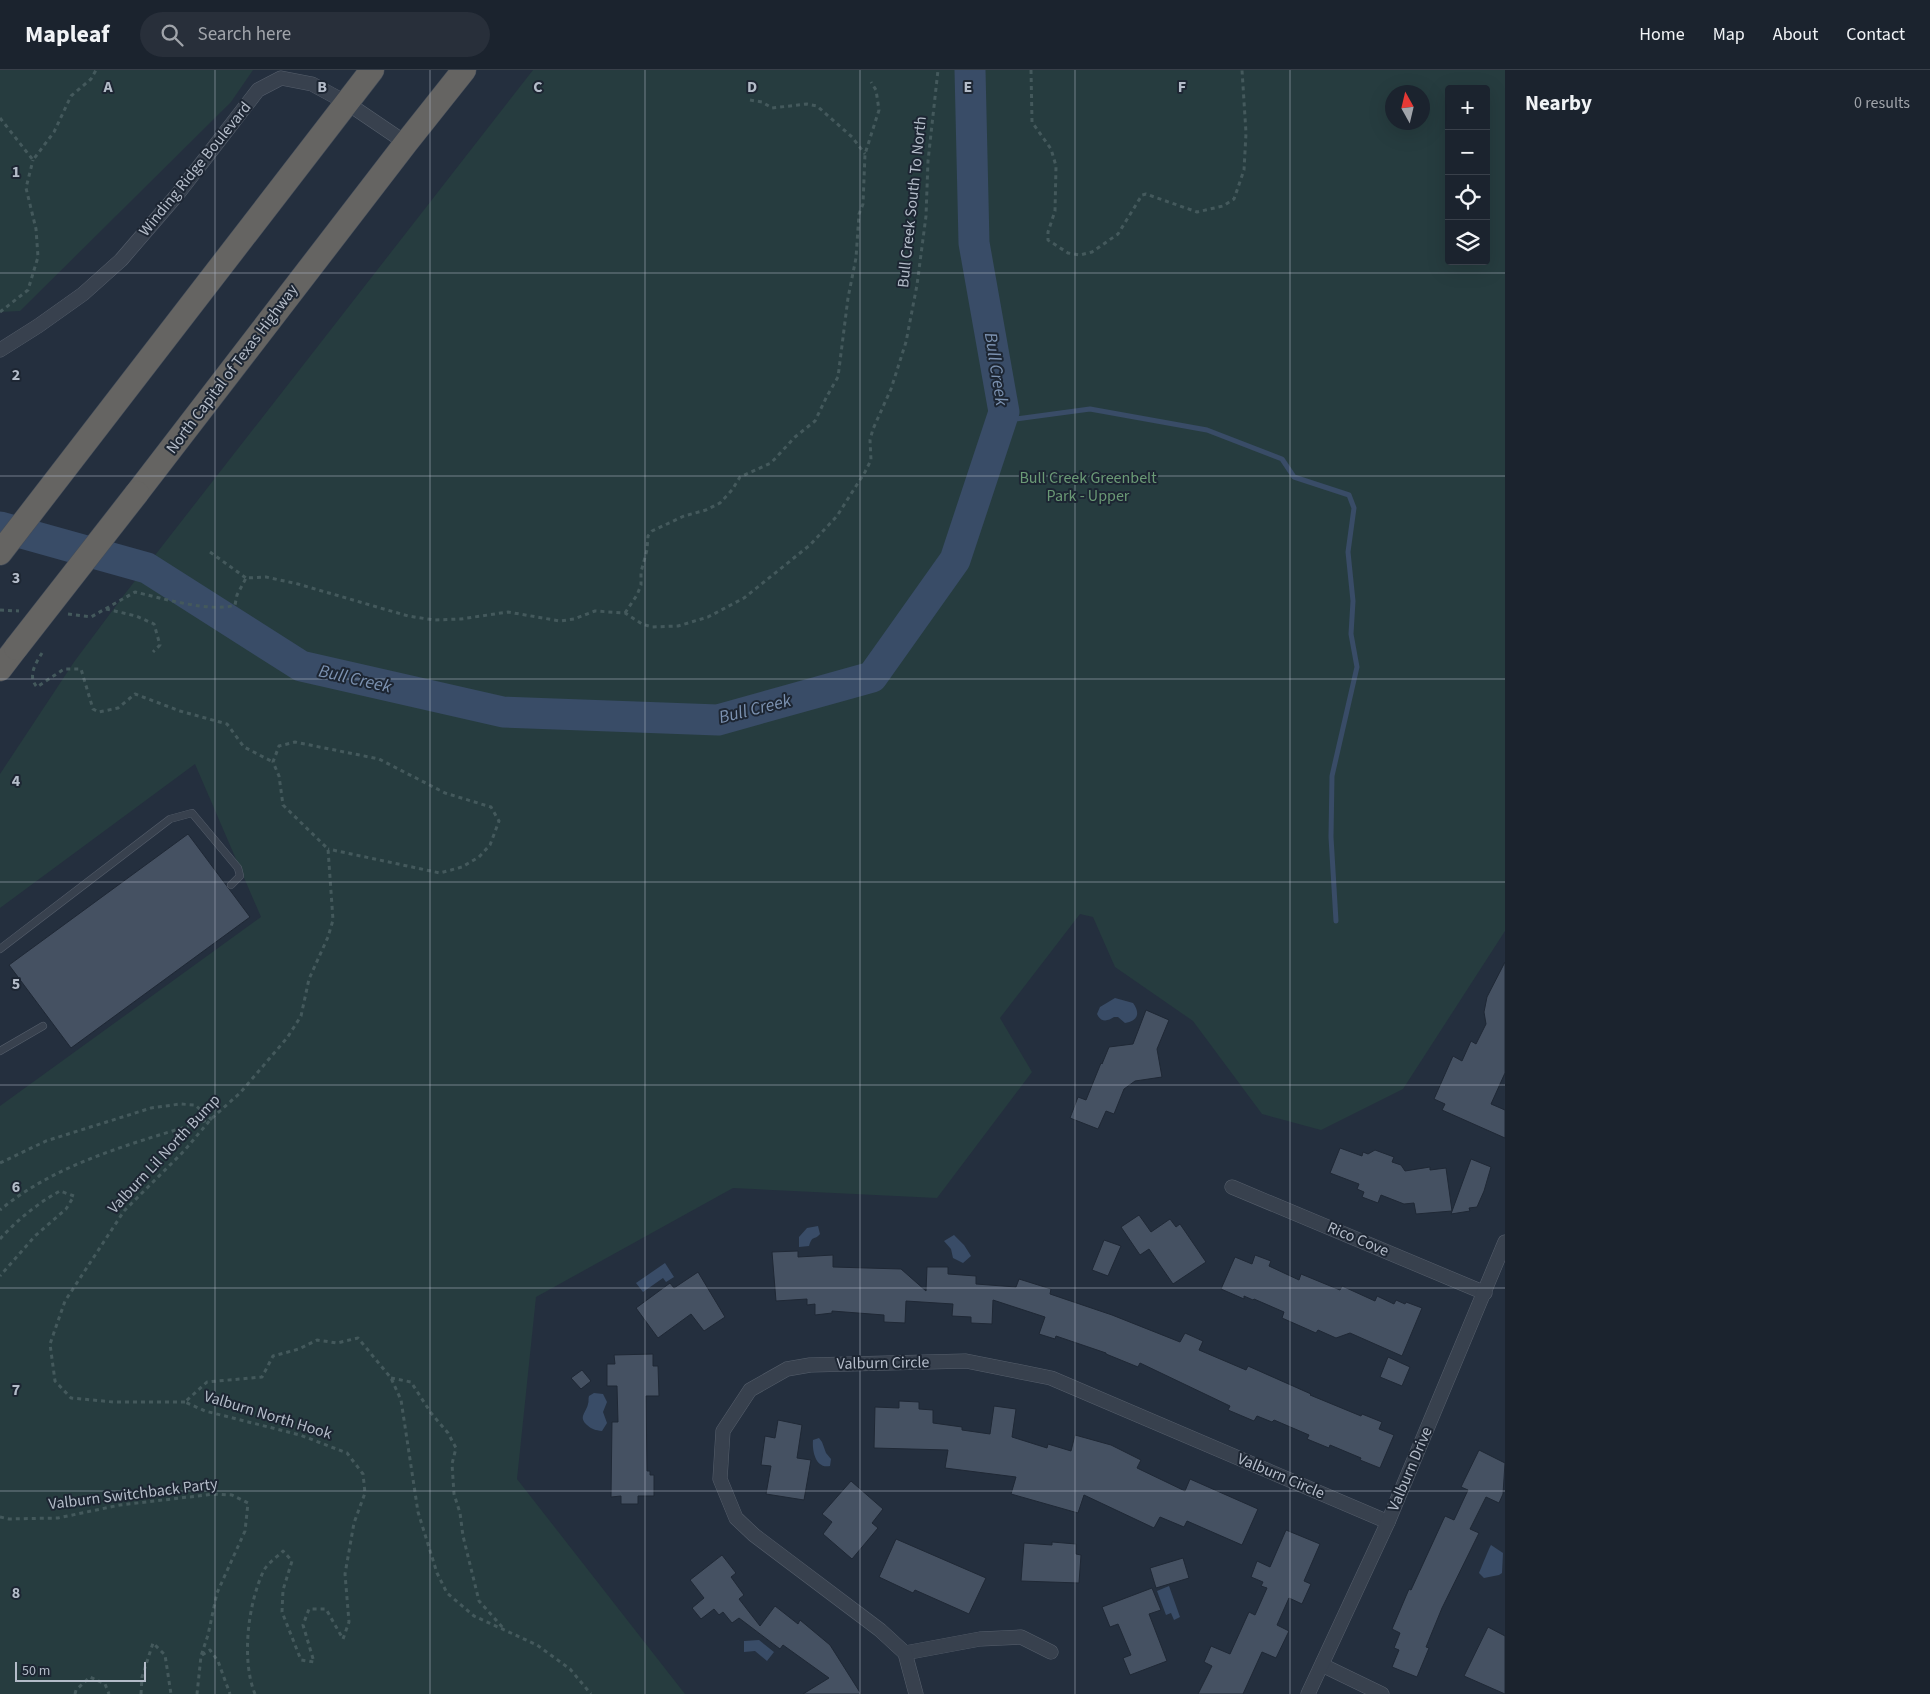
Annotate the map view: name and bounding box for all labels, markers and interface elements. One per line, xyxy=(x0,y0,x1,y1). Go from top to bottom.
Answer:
search box xyxy=(140,12,490,57)
text: Mapleaf xyxy=(25,17,110,52)
icon: search xyxy=(158,21,186,49)
text: Search here xyxy=(198,21,291,48)
text: Home xyxy=(1639,22,1685,47)
text: Map xyxy=(1713,22,1745,47)
text: About xyxy=(1773,22,1818,47)
text: Contact xyxy=(1846,22,1905,47)
text: A xyxy=(102,76,113,98)
text: B xyxy=(317,76,327,98)
text: C xyxy=(533,76,543,98)
text: D xyxy=(747,76,757,98)
text: E xyxy=(964,76,972,98)
text: F xyxy=(1178,76,1186,98)
north arrow xyxy=(1385,85,1430,130)
map controls xyxy=(1445,85,1490,265)
button: + xyxy=(1445,85,1490,130)
text: Nearby xyxy=(1525,88,1592,118)
text: 0 results xyxy=(1854,92,1910,114)
street label: Winding Ridge Boulevard xyxy=(134,97,256,241)
street label: Bull Creek South To North xyxy=(892,115,932,289)
button: − xyxy=(1445,130,1490,175)
text: 1 xyxy=(12,161,20,183)
button: locate xyxy=(1445,175,1490,220)
button: layers xyxy=(1445,220,1490,265)
street label: North Capital of Texas Highway xyxy=(161,279,303,458)
water label: Bull Creek xyxy=(978,331,1014,408)
text: 2 xyxy=(12,364,20,386)
park label: Bull Creek Greenbelt Park - Upper xyxy=(1019,467,1157,507)
text: 3 xyxy=(12,567,20,589)
water label: Bull Creek xyxy=(316,659,394,700)
water label: Bull Creek xyxy=(716,688,794,730)
text: 4 xyxy=(12,770,21,792)
text: 5 xyxy=(12,973,20,995)
street label: Valburn Lil North Bump xyxy=(103,1089,225,1219)
text: 6 xyxy=(12,1176,20,1198)
street label: Rico Cove xyxy=(1324,1216,1392,1262)
street label: Valburn Circle xyxy=(836,1351,930,1375)
text: 7 xyxy=(12,1379,20,1401)
street label: Valburn North Hook xyxy=(201,1385,335,1445)
street label: Valburn Drive xyxy=(1382,1423,1438,1515)
street label: Valburn Circle xyxy=(1234,1448,1328,1504)
street label: Valburn Switchback Party xyxy=(47,1473,219,1515)
text: 8 xyxy=(12,1582,20,1604)
scale bar xyxy=(15,1659,146,1682)
text: 50 m xyxy=(22,1661,50,1681)

